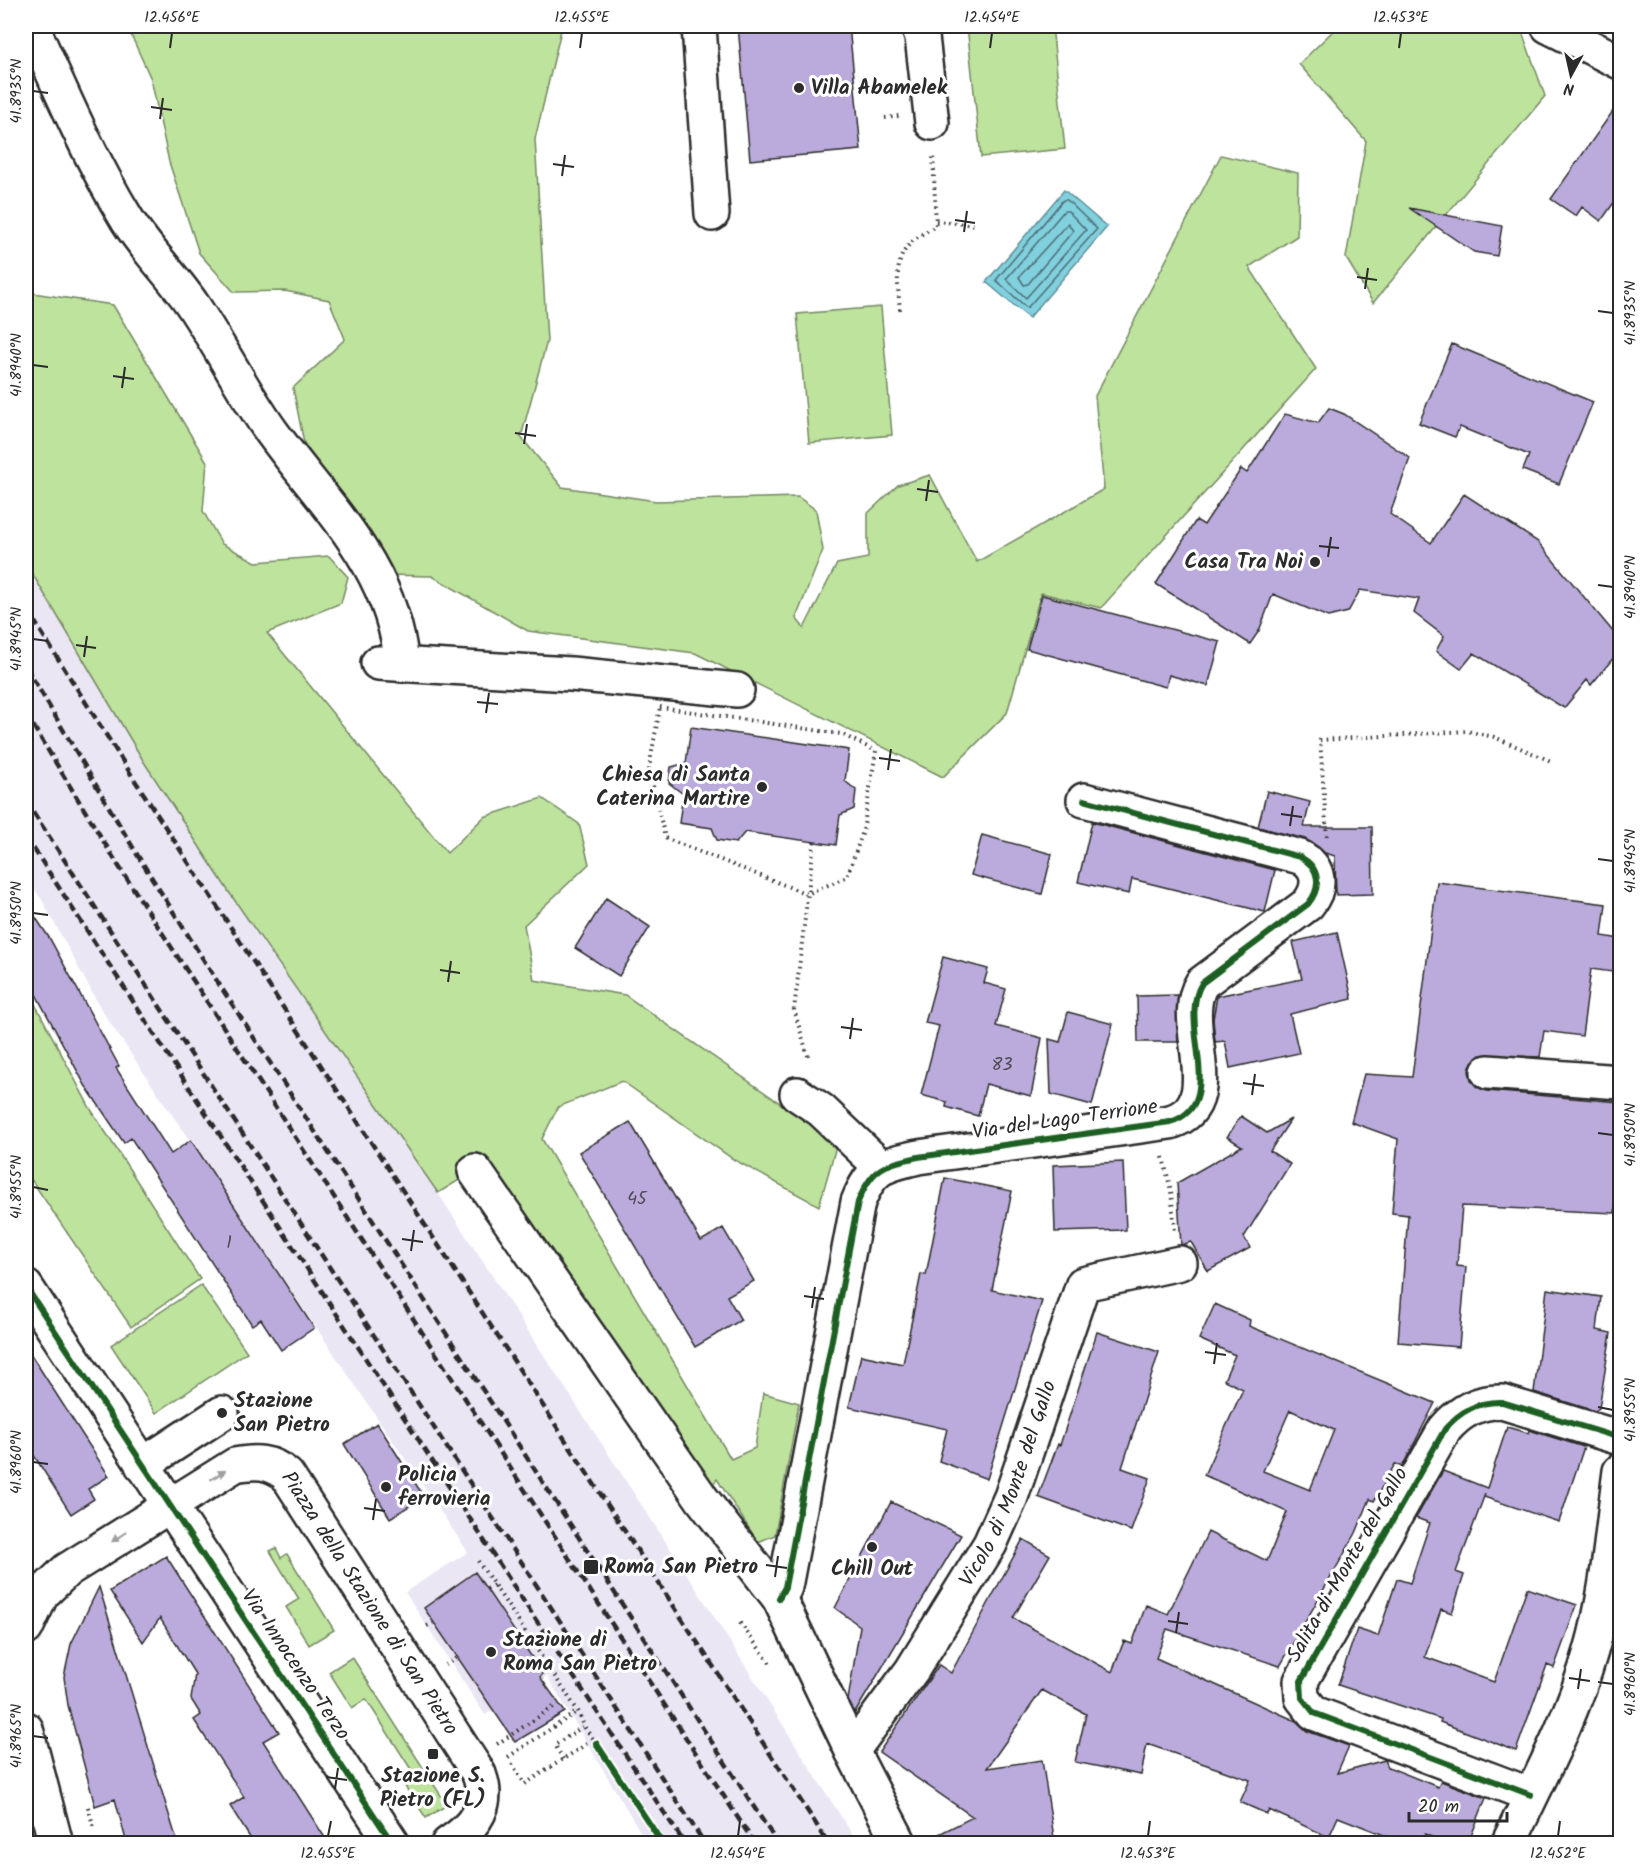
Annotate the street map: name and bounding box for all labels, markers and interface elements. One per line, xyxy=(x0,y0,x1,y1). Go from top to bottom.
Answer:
text: 12.456°E xyxy=(144,6,201,30)
text: 12.455°E xyxy=(554,6,611,30)
text: 12.454°E xyxy=(964,6,1021,30)
text: 12.453°E xyxy=(1373,6,1430,30)
north arrow xyxy=(1541,45,1601,105)
text: 41.8935°N xyxy=(5,59,29,123)
place label: Villa Abamelek xyxy=(811,72,948,105)
text: N xyxy=(1562,75,1576,101)
marker: Villa Abamelek xyxy=(792,81,806,95)
text: 41.8935°N xyxy=(1619,281,1643,345)
text: 41.8940°N xyxy=(5,333,29,397)
place label: Casa Tra Noi xyxy=(1185,546,1304,579)
marker: Casa Tra Noi xyxy=(1308,555,1322,569)
text: 41.8940°N xyxy=(1619,555,1643,619)
text: 41.8945°N xyxy=(5,607,29,671)
place label: Chiesa di Santa Caterina Martire xyxy=(596,759,750,816)
marker: Chiesa di Santa Caterina Martire xyxy=(755,780,769,794)
text: 41.8945°N xyxy=(1619,829,1643,893)
text: 41.8950°N xyxy=(5,881,29,945)
house number: 83 xyxy=(991,1051,1013,1080)
street label: Via del Lago Terrione xyxy=(970,1091,1160,1149)
text: 41.8950°N xyxy=(1619,1103,1643,1167)
text: 41.8955°N xyxy=(5,1155,29,1219)
house number: 45 xyxy=(627,1185,648,1214)
house number: 1 xyxy=(226,1229,232,1258)
street label: Vicolo di Monte del Gallo xyxy=(951,1376,1066,1593)
text: 41.8955°N xyxy=(1619,1378,1643,1442)
place label: Stazione San Pietro xyxy=(234,1385,330,1442)
marker: Stazione San Pietro xyxy=(215,1406,229,1420)
text: 41.8960°N xyxy=(5,1430,29,1494)
place label: Policia ferrovieria xyxy=(398,1459,491,1516)
street label: Salita di Monte del Gallo xyxy=(1279,1461,1417,1669)
street label: Piazza della Stazione di San Pietro xyxy=(272,1465,467,1742)
one-way arrow xyxy=(210,1470,226,1481)
marker: Policia ferrovieria xyxy=(379,1480,393,1494)
one-way arrow xyxy=(110,1531,127,1542)
marker: Chill Out xyxy=(865,1540,879,1554)
place label: Roma San Pietro xyxy=(604,1551,759,1584)
place label: Chill Out xyxy=(831,1553,914,1586)
marker: Roma San Pietro xyxy=(582,1558,600,1576)
street label: Via Innocenzo Terzo xyxy=(232,1583,358,1747)
place label: Stazione di Roma San Pietro xyxy=(503,1624,658,1681)
marker: Stazione di Roma San Pietro xyxy=(484,1645,498,1659)
text: 41.8960°N xyxy=(1619,1652,1643,1716)
text: 41.8965°N xyxy=(5,1704,29,1768)
marker: Stazione S. Pietro (FL) xyxy=(426,1747,440,1761)
place label: Stazione S. Pietro (FL) xyxy=(380,1760,486,1817)
scale bar xyxy=(1409,1785,1506,1823)
text: 20 m xyxy=(1418,1793,1459,1822)
text: 12.455°E xyxy=(300,1842,357,1866)
text: 12.454°E xyxy=(710,1842,767,1866)
text: 12.453°E xyxy=(1120,1842,1177,1866)
text: 12.452°E xyxy=(1530,1842,1587,1866)

